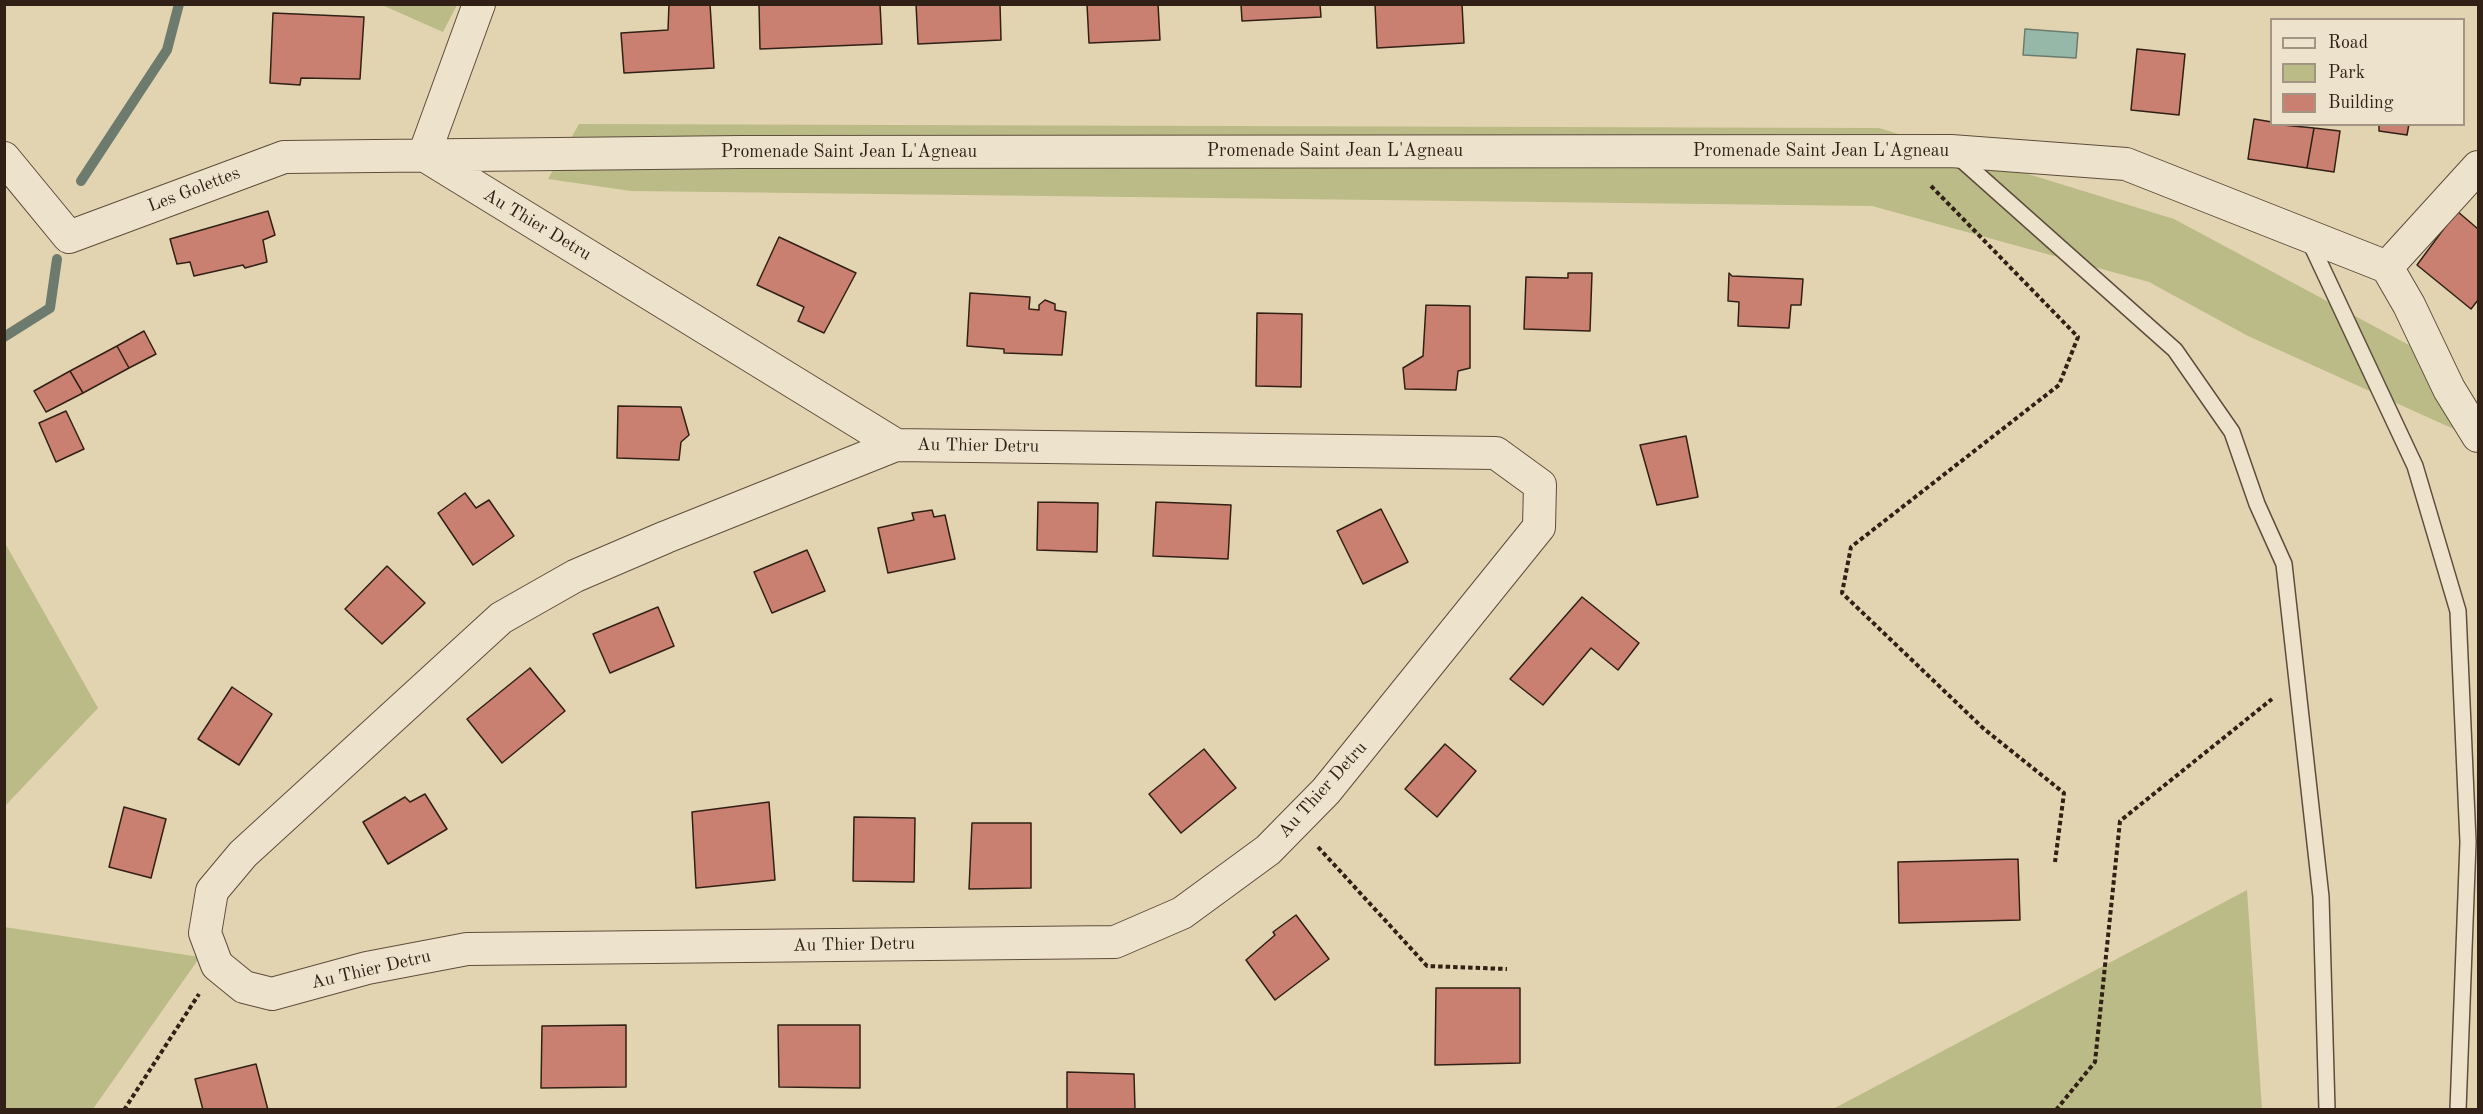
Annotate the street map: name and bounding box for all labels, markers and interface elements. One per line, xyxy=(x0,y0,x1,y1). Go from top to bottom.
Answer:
legend xyxy=(2270,18,2465,126)
text: Road xyxy=(2328,34,2368,52)
text: Park xyxy=(2328,64,2365,82)
text: Building xyxy=(2328,94,2393,112)
street label: Promenade Saint Jean L'Agneau xyxy=(1207,140,1463,162)
street label: Promenade Saint Jean L'Agneau xyxy=(1693,140,1949,162)
street label: Promenade Saint Jean L'Agneau xyxy=(721,141,977,163)
street label: Les Golettes xyxy=(145,163,243,217)
street label: Au Thier Detru xyxy=(479,184,595,266)
street label: Au Thier Detru xyxy=(917,434,1039,458)
street label: Au Thier Detru xyxy=(1274,737,1372,843)
street label: Au Thier Detru xyxy=(793,933,915,957)
street label: Au Thier Detru xyxy=(309,946,433,994)

